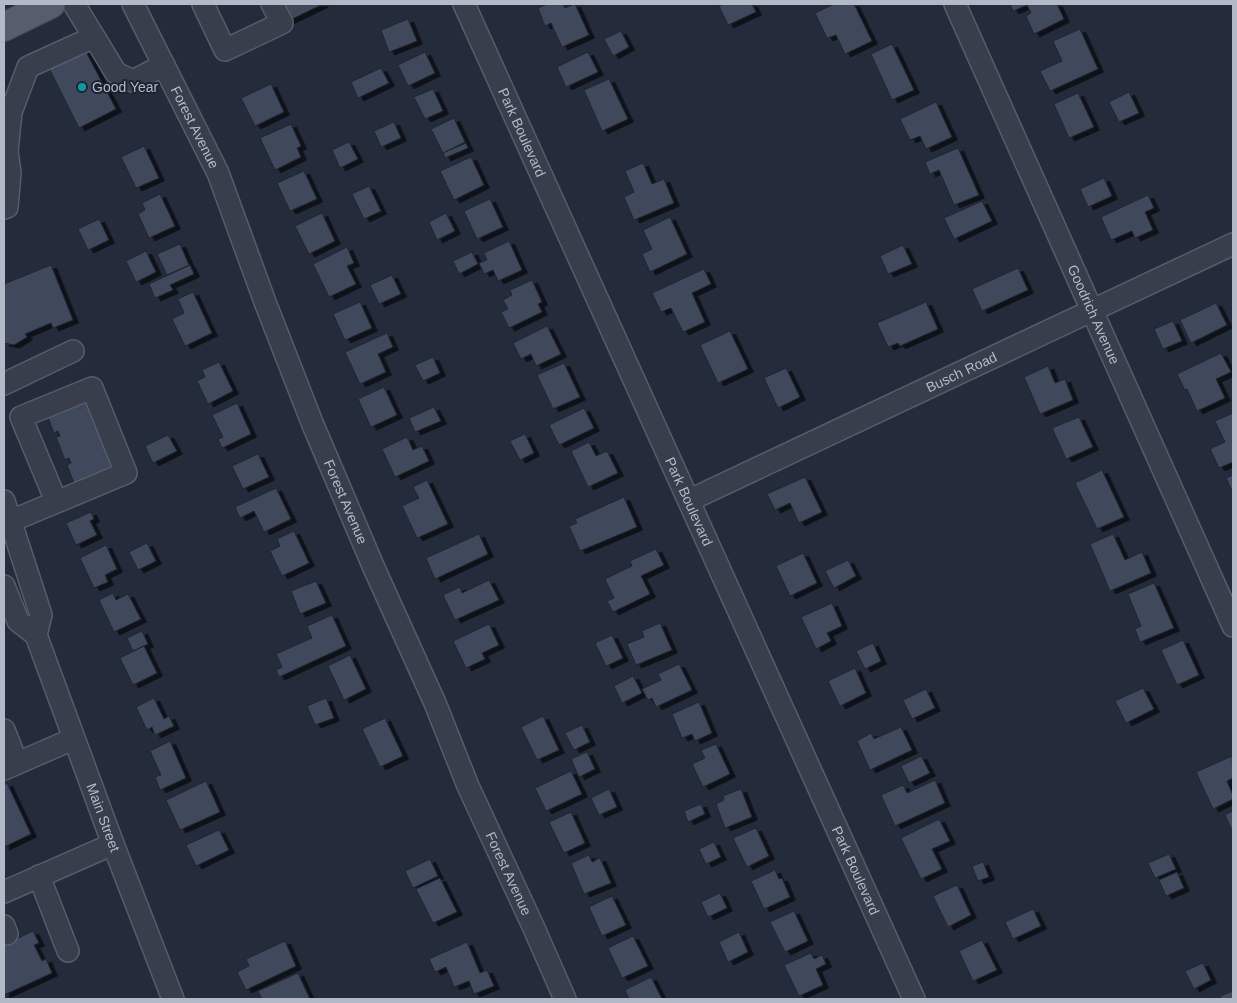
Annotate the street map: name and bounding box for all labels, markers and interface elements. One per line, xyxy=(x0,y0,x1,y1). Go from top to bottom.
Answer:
place label: Good Year xyxy=(92,79,159,95)
marker: Good Year xyxy=(76,81,88,93)
street label: Forest Avenue xyxy=(168,83,222,171)
street label: Park Boulevard xyxy=(495,86,549,179)
street label: Goodrich Avenue xyxy=(1065,262,1123,367)
street label: Busch Road xyxy=(923,349,999,396)
street label: Park Boulevard xyxy=(662,455,716,548)
street label: Forest Avenue xyxy=(321,457,371,547)
street label: Main Street xyxy=(83,781,123,854)
street label: Park Boulevard xyxy=(829,824,883,917)
street label: Forest Avenue xyxy=(482,829,535,918)

